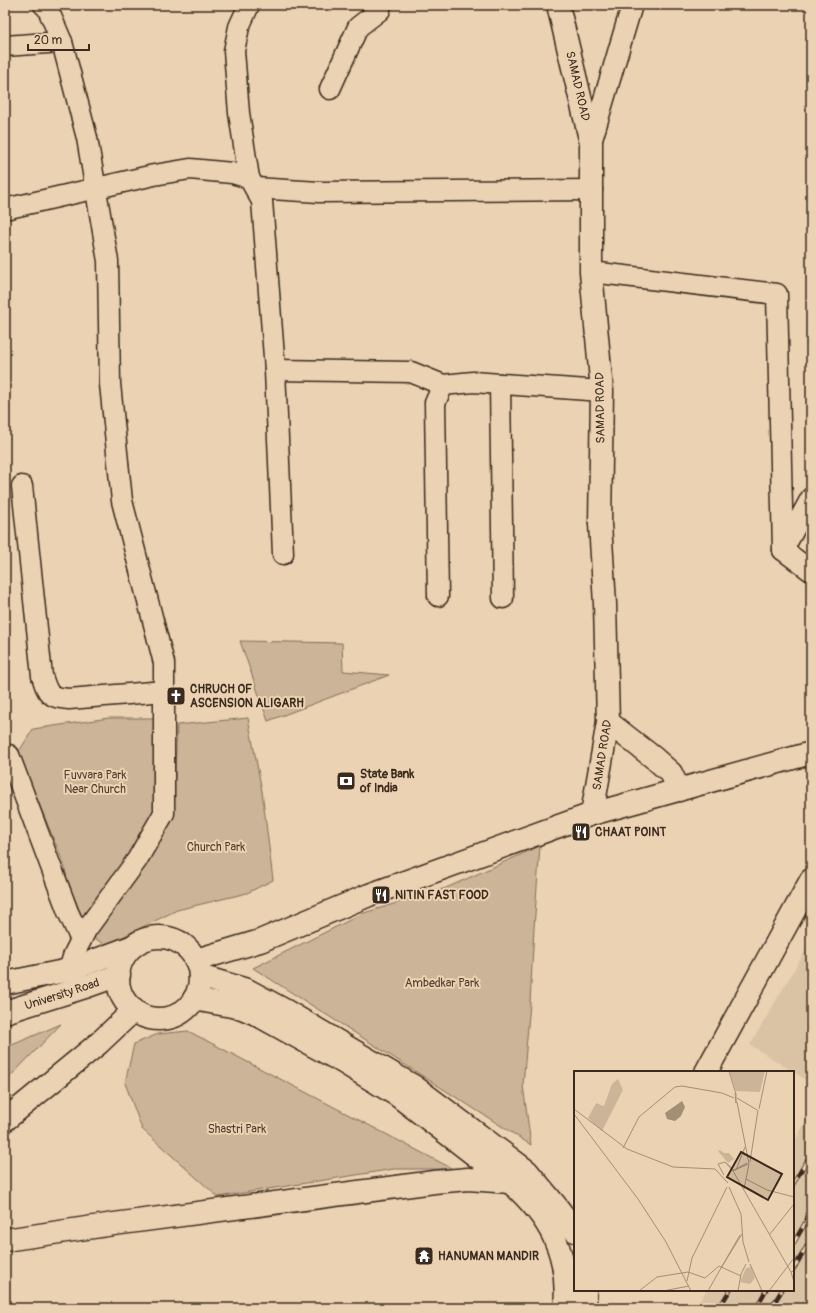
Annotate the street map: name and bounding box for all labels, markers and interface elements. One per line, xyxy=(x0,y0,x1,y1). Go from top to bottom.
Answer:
scale bar xyxy=(28,26,89,52)
text: 20 m xyxy=(34,33,63,48)
street label: SAMAD ROAD xyxy=(562,50,593,123)
street label: SAMAD ROAD xyxy=(592,372,609,444)
place label: CHRUCH OF ASCENSION ALIGARH xyxy=(190,682,304,711)
church icon: CHRUCH OF ASCENSION ALIGARH xyxy=(165,685,187,707)
street label: SAMAD ROAD xyxy=(590,718,616,791)
place label: State Bank of India xyxy=(359,767,415,796)
park label: Fuvvara Park Near Church xyxy=(63,768,127,797)
bank icon: State Bank of India xyxy=(335,770,357,792)
restaurant icon: CHAAT POINT xyxy=(570,821,592,843)
place label: CHAAT POINT xyxy=(595,825,667,840)
park label: Church Park xyxy=(187,840,245,855)
restaurant icon: NITIN FAST FOOD xyxy=(370,884,392,906)
place label: NITIN FAST FOOD xyxy=(395,888,489,903)
street label: University Road xyxy=(23,975,102,1014)
park label: Ambedkar Park xyxy=(405,976,479,991)
inset map xyxy=(574,1071,794,1291)
park label: Shastri Park xyxy=(208,1122,266,1137)
temple icon: HANUMAN MANDIR xyxy=(413,1245,435,1267)
place label: HANUMAN MANDIR xyxy=(438,1249,539,1264)

